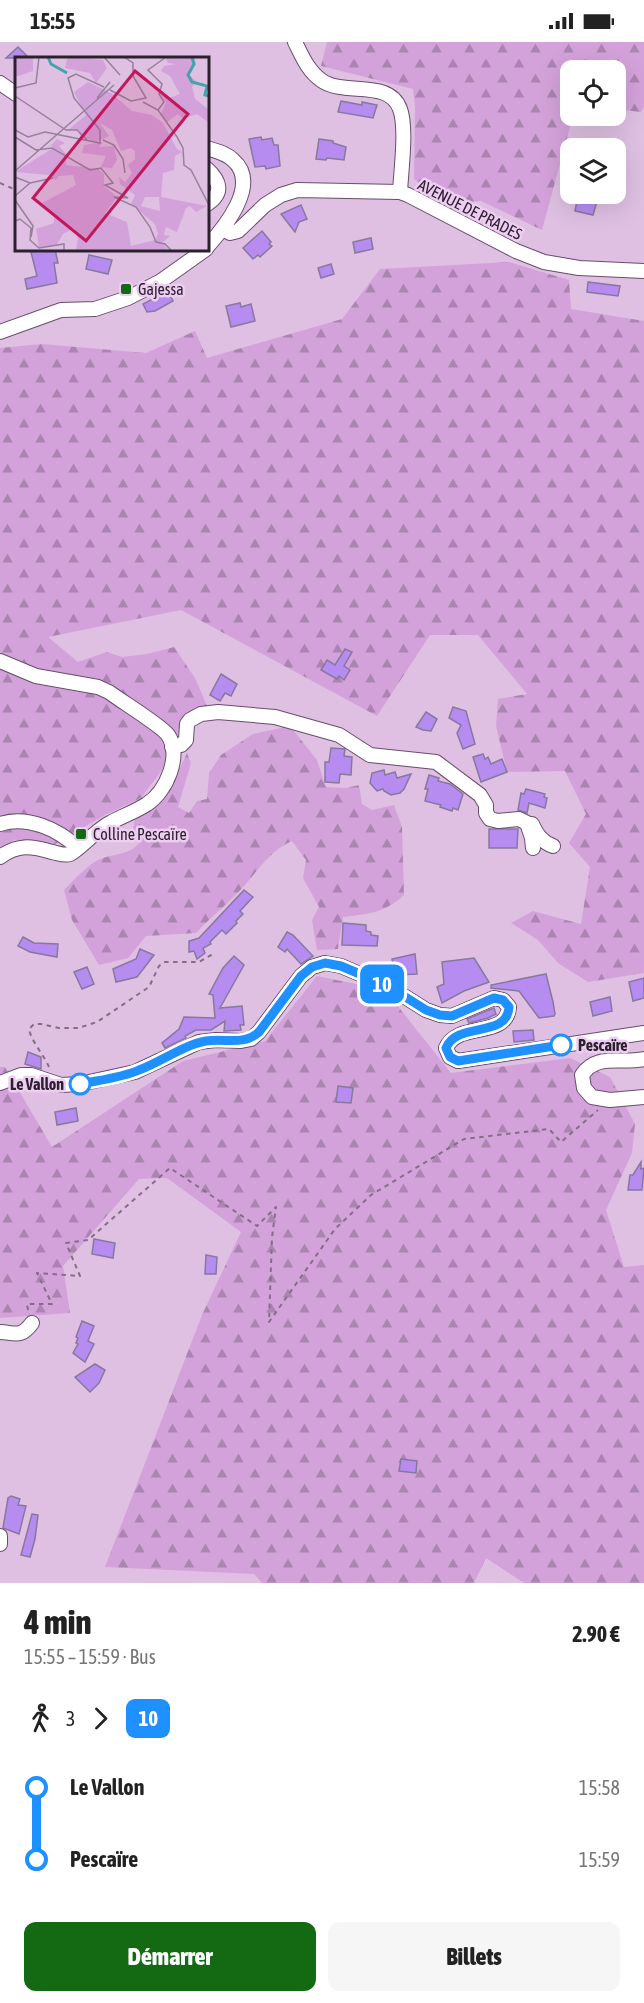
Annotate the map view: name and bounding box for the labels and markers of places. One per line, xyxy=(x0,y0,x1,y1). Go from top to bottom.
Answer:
place label: Gajessa xyxy=(138,280,184,299)
marker: Gajessa xyxy=(119,282,133,296)
place label: Colline Pescaïre xyxy=(93,825,187,843)
marker: Colline Pescaïre xyxy=(74,827,88,841)
marker: Pescaïre xyxy=(550,1034,572,1056)
place label: Pescaïre xyxy=(578,1036,628,1054)
marker: Le Vallon xyxy=(69,1073,91,1095)
place label: Le Vallon xyxy=(10,1075,64,1093)

